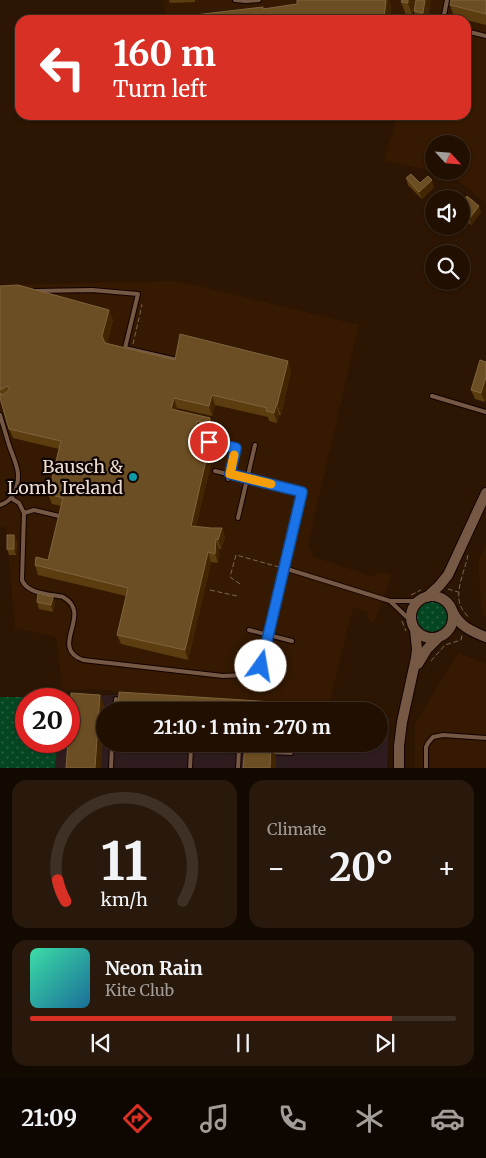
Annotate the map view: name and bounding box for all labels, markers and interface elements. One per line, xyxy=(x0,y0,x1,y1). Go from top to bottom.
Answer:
text: 160 m xyxy=(113,32,216,76)
icon: left xyxy=(30,35,95,100)
text: Turn left xyxy=(113,75,207,103)
north arrow xyxy=(425,135,470,180)
map controls xyxy=(425,135,470,290)
button: sound xyxy=(425,190,470,235)
button: search xyxy=(425,245,470,290)
pin xyxy=(188,421,230,463)
icon: arrive xyxy=(195,428,223,456)
place label: Bausch & Lomb Ireland xyxy=(7,455,123,499)
marker: Bausch & Lomb Ireland xyxy=(127,471,139,483)
position arrow xyxy=(234,639,286,691)
speed limit sign: 20 xyxy=(15,688,80,753)
text: 21:10 · 1 min · 270 m xyxy=(153,715,331,739)
text: Climate xyxy=(267,819,326,839)
text: 11 xyxy=(101,829,148,894)
text: 20° xyxy=(329,844,394,891)
text: − xyxy=(267,850,286,886)
text: + xyxy=(437,850,456,886)
text: km/h xyxy=(101,888,148,911)
text: Neon Rain xyxy=(105,956,203,980)
text: Kite Club xyxy=(105,980,174,1000)
icon: previous xyxy=(87,1029,115,1057)
icon: pause xyxy=(229,1029,257,1057)
icon: next xyxy=(371,1029,399,1057)
icon: directions xyxy=(120,1101,155,1136)
icon: music xyxy=(197,1101,232,1136)
icon: phone xyxy=(275,1101,310,1136)
icon: climate xyxy=(352,1101,387,1136)
icon: car xyxy=(430,1101,465,1136)
text: 21:09 xyxy=(21,1104,77,1132)

